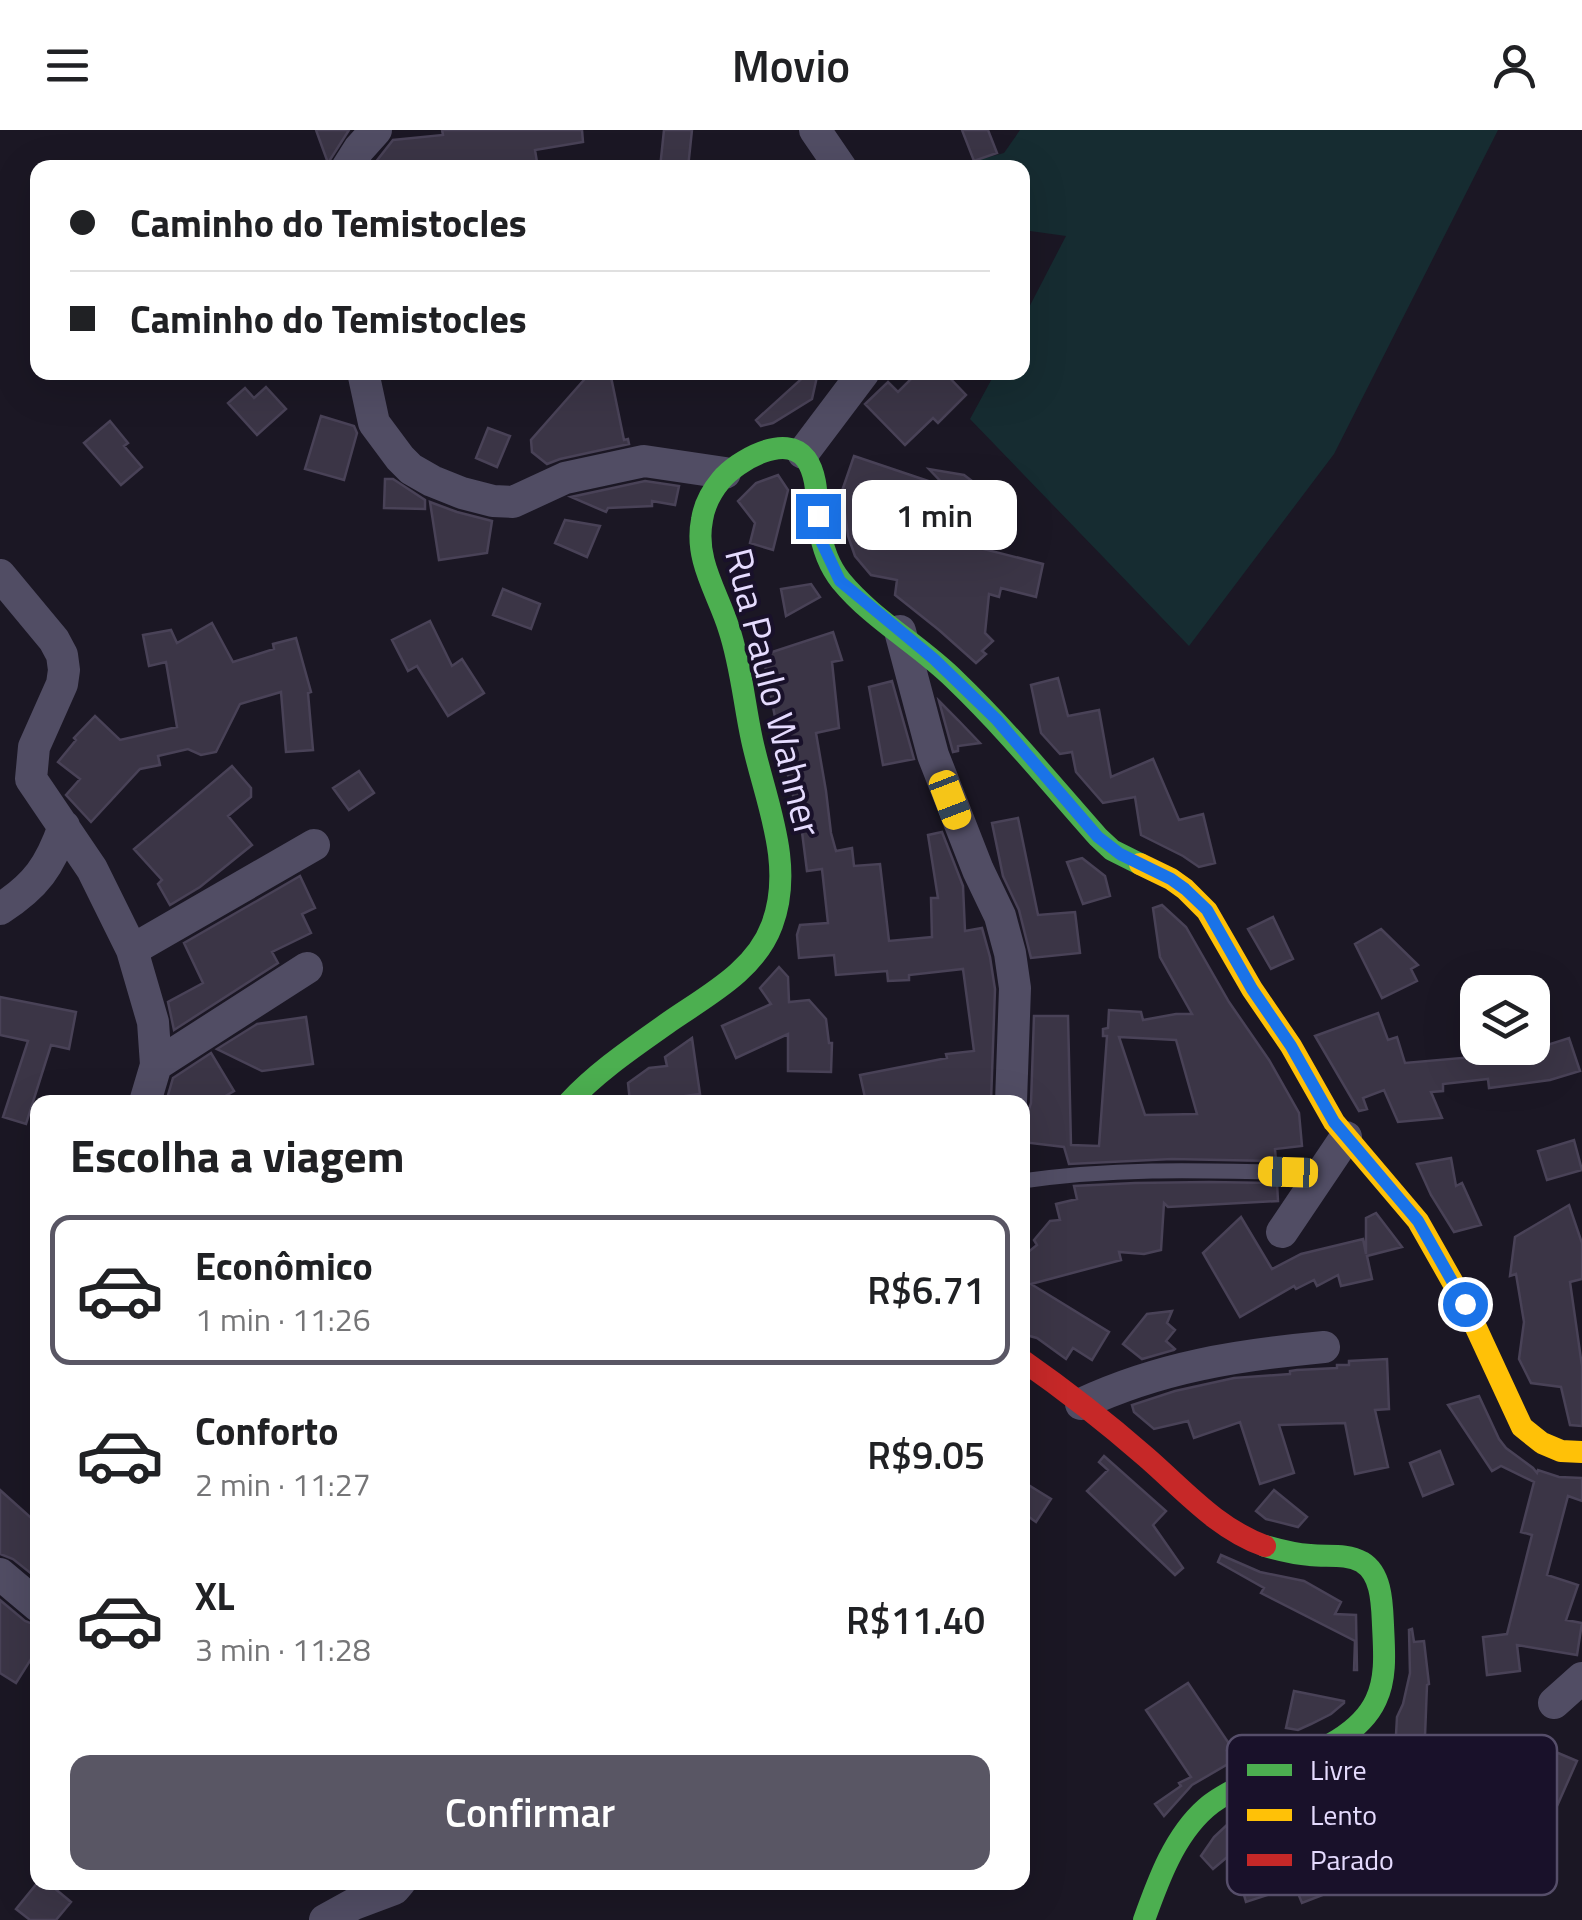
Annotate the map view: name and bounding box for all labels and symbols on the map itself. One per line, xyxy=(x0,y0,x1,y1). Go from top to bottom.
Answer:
callout: 1 min xyxy=(853,481,1018,551)
route end xyxy=(796,494,841,539)
street label: Rua Paulo Wahner xyxy=(710,542,838,842)
car xyxy=(925,767,975,833)
car xyxy=(1257,1156,1319,1188)
route start xyxy=(1443,1282,1488,1327)
legend xyxy=(1227,1735,1557,1895)
text: Livre xyxy=(1310,1748,1367,1791)
text: Lento xyxy=(1310,1793,1377,1836)
text: Parado xyxy=(1310,1838,1394,1881)

